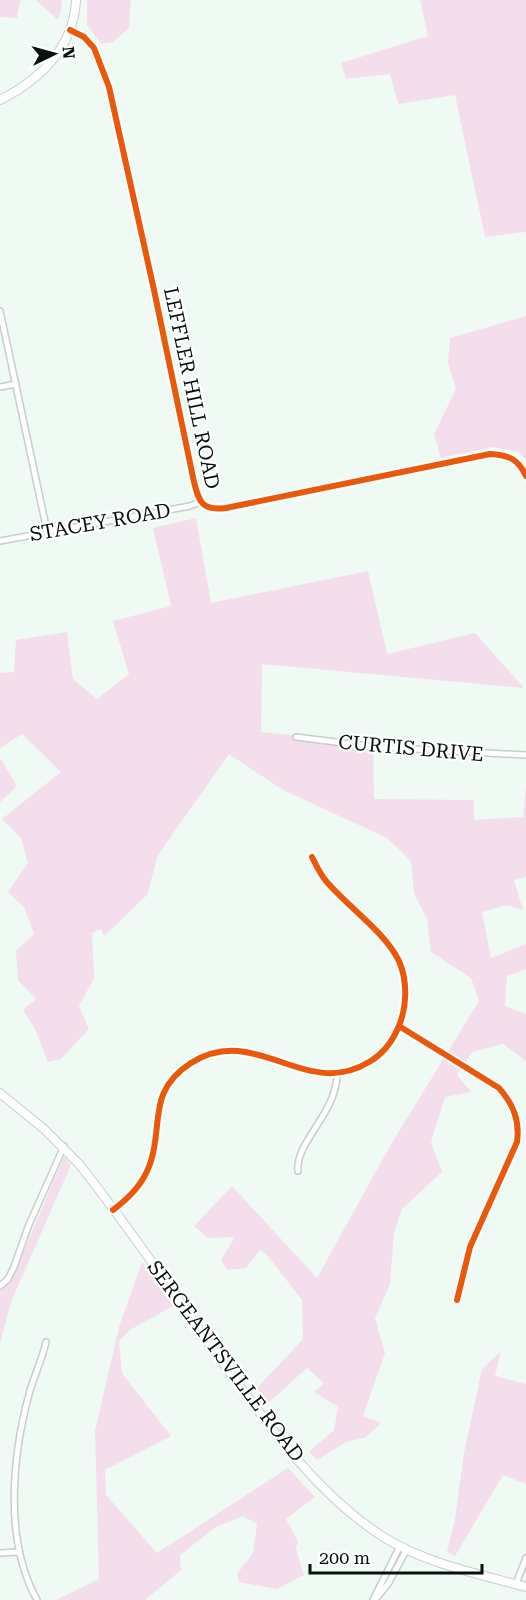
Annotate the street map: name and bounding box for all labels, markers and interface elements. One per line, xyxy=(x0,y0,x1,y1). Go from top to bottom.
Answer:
north arrow xyxy=(24,24,84,84)
text: N xyxy=(58,46,78,60)
street label: LEFFLER HILL ROAD xyxy=(159,285,225,491)
street label: STACEY ROAD xyxy=(28,498,172,546)
street label: CURTIS DRIVE xyxy=(337,730,485,766)
street label: SERGEANTSVILLE ROAD xyxy=(142,1256,310,1466)
scale bar xyxy=(310,1537,482,1575)
text: 200 m xyxy=(319,1547,370,1568)

